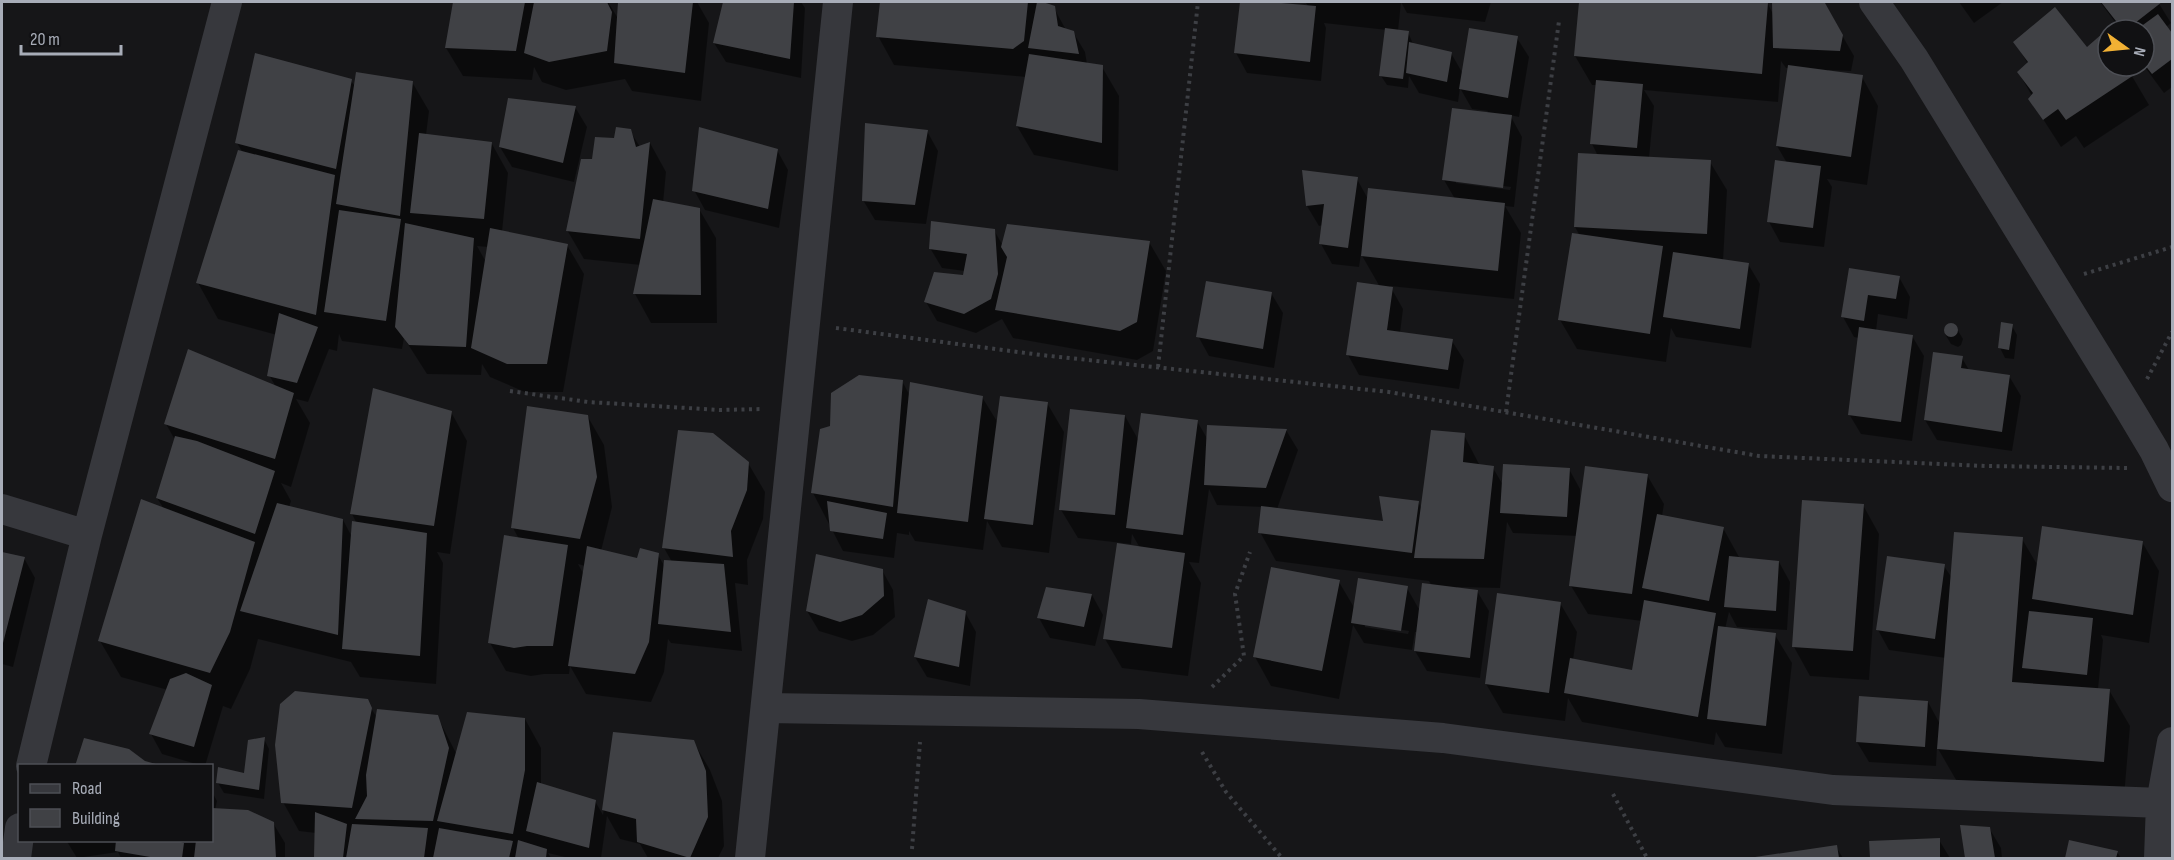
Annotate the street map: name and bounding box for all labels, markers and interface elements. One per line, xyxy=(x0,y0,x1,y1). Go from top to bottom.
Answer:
scale bar xyxy=(21,18,122,56)
north arrow xyxy=(2096,18,2156,78)
text: 20 m xyxy=(30,29,60,50)
text: N xyxy=(2129,45,2149,58)
legend xyxy=(18,764,213,842)
text: Road xyxy=(72,778,102,799)
text: Building xyxy=(72,808,120,829)

